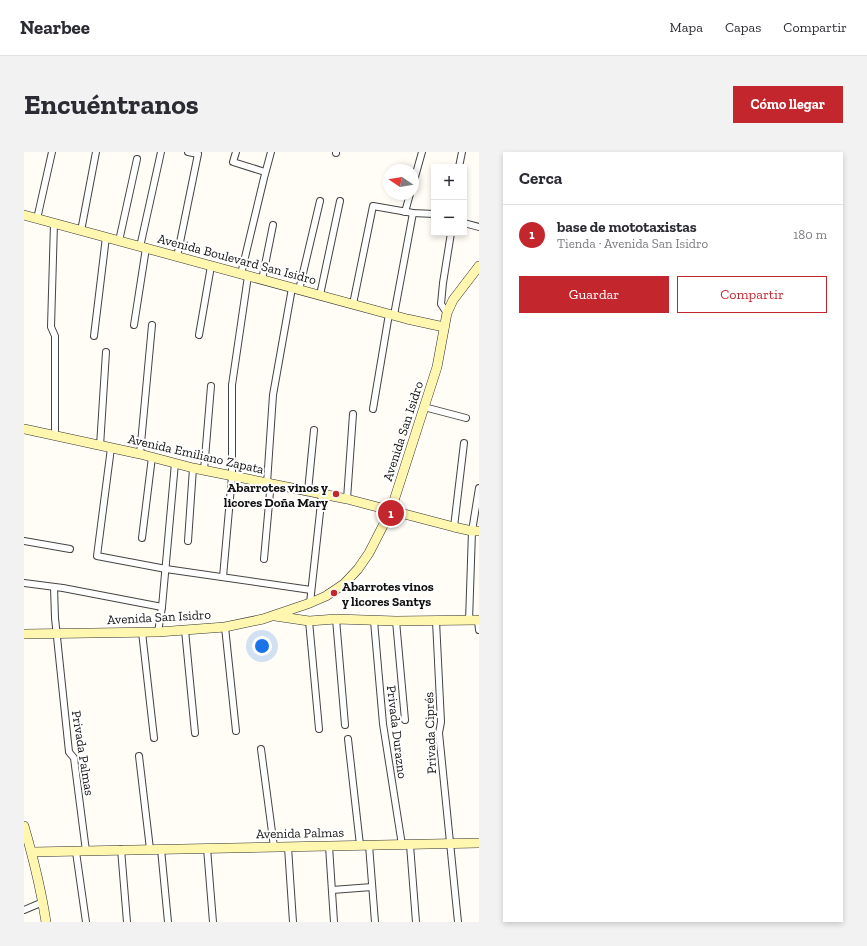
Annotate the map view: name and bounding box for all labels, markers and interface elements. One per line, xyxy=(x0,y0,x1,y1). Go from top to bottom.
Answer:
text: Nearbee xyxy=(20,16,90,39)
text: Mapa xyxy=(670,19,703,36)
text: Capas xyxy=(725,19,761,36)
text: Compartir xyxy=(783,19,847,36)
button: Cómo llegar xyxy=(733,86,843,123)
text: Encuéntranos xyxy=(24,88,199,121)
north arrow xyxy=(383,164,419,200)
map controls xyxy=(431,164,467,236)
button: + xyxy=(431,164,467,200)
text: Cerca xyxy=(519,168,562,188)
button: − xyxy=(431,200,467,236)
text: base de mototaxistas xyxy=(557,218,697,236)
text: 1 xyxy=(529,227,535,242)
text: 180 m xyxy=(793,227,827,242)
street label: Avenida Boulevard San Isidro xyxy=(156,231,318,288)
text: Tienda · Avenida San Isidro xyxy=(557,236,708,251)
button: Guardar xyxy=(519,276,669,313)
button: Compartir xyxy=(677,276,827,313)
street label: Avenida San Isidro xyxy=(380,379,426,483)
street label: Avenida Emiliano Zapata xyxy=(127,431,266,477)
place label: Abarrotes vinos y licores Doña Mary xyxy=(224,480,328,510)
marker: Abarrotes vinos y licores Doña Mary xyxy=(331,489,341,499)
pin: 1 xyxy=(378,498,404,528)
place label: Abarrotes vinos y licores Santys xyxy=(342,579,434,609)
marker: Abarrotes vinos y licores Santys xyxy=(329,588,339,598)
street label: Avenida San Isidro xyxy=(107,607,212,627)
your location xyxy=(252,636,272,656)
street label: Privada Durazno xyxy=(384,684,410,780)
street label: Privada Ciprés xyxy=(421,691,439,774)
street label: Privada Palmas xyxy=(69,709,97,797)
street label: Avenida Palmas xyxy=(256,825,344,841)

